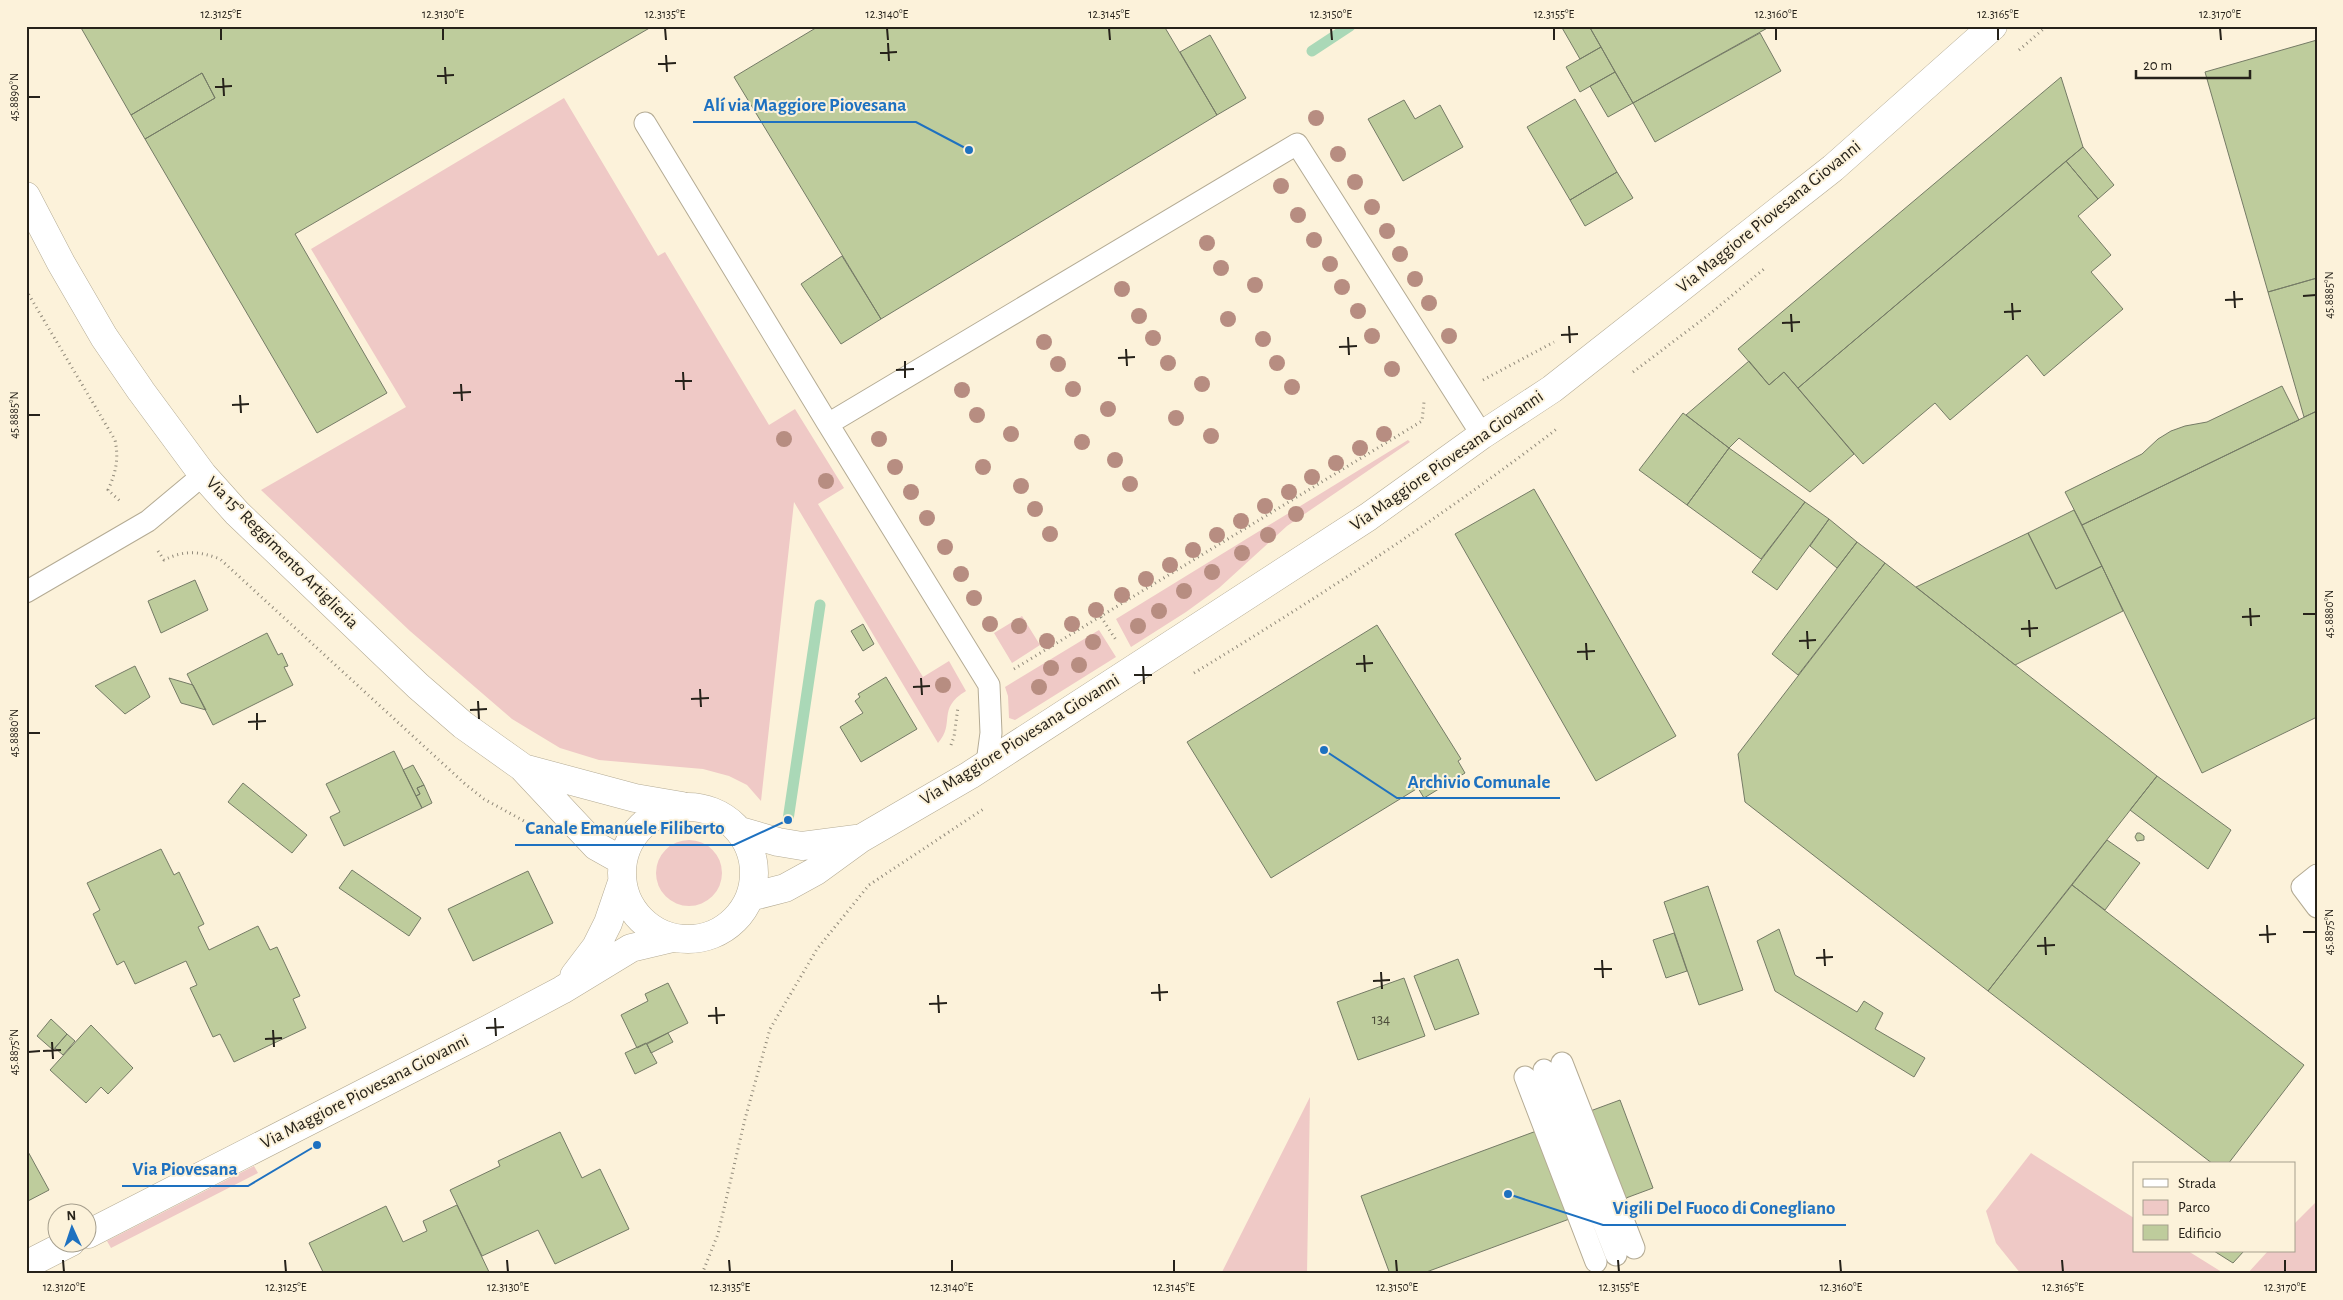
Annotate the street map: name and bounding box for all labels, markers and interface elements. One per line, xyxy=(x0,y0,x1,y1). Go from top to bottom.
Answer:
text: 12.3125°E xyxy=(200,8,242,20)
text: 12.3130°E xyxy=(422,8,464,20)
text: 12.3135°E xyxy=(645,8,686,20)
text: 12.3140°E xyxy=(866,8,909,20)
text: 12.3145°E xyxy=(1088,8,1130,20)
text: 12.3150°E xyxy=(1310,8,1352,20)
text: 12.3155°E xyxy=(1534,8,1575,20)
text: 12.3160°E xyxy=(1755,8,1798,20)
text: 12.3165°E xyxy=(1977,8,2019,20)
text: 12.3170°E xyxy=(2199,8,2241,20)
scale bar xyxy=(2136,48,2249,80)
text: 20 m xyxy=(2143,58,2172,73)
text: 45.8890°N xyxy=(8,73,20,121)
callout: Alí via Maggiore Piovesana xyxy=(693,88,916,122)
text: Alí via Maggiore Piovesana xyxy=(704,96,906,115)
street label: Via Maggiore Piovesana Giovanni xyxy=(1674,137,1864,297)
text: 45.8885°N xyxy=(2323,271,2335,319)
street label: Via Maggiore Piovesana Giovanni xyxy=(1347,387,1547,535)
text: 45.8885°N xyxy=(8,391,20,439)
street label: Via 15° Reggimento Artiglieria xyxy=(202,473,362,633)
text: 45.8880°N xyxy=(2323,590,2335,638)
street label: Via Maggiore Piovesana Giovanni xyxy=(917,671,1123,809)
text: 45.8880°N xyxy=(8,709,20,757)
callout: Archivio Comunale xyxy=(1397,764,1560,798)
text: Archivio Comunale xyxy=(1408,773,1551,792)
callout: Canale Emanuele Filiberto xyxy=(515,811,734,845)
text: Canale Emanuele Filiberto xyxy=(525,819,725,838)
text: 45.8875°N xyxy=(2323,909,2335,955)
house number: 134 xyxy=(1372,1012,1390,1027)
text: 45.8875°N xyxy=(8,1029,20,1075)
street label: Via Maggiore Piovesana Giovanni xyxy=(258,1032,472,1152)
callout: Via Piovesana xyxy=(122,1152,248,1186)
text: Via Piovesana xyxy=(132,1160,238,1179)
legend xyxy=(2133,1162,2296,1252)
text: Strada xyxy=(2178,1176,2216,1191)
callout: Vigili Del Fuoco di Conegliano xyxy=(1603,1191,1846,1225)
text: Vigili Del Fuoco di Conegliano xyxy=(1613,1199,1835,1218)
text: Parco xyxy=(2178,1200,2210,1215)
north arrow xyxy=(48,1202,98,1252)
text: N xyxy=(66,1209,77,1223)
text: Edificio xyxy=(2178,1226,2221,1241)
text: 12.3120°E xyxy=(43,1281,85,1293)
text: 12.3125°E xyxy=(265,1281,307,1293)
text: 12.3130°E xyxy=(487,1281,529,1293)
text: 12.3135°E xyxy=(710,1281,751,1293)
text: 12.3140°E xyxy=(931,1281,974,1293)
text: 12.3145°E xyxy=(1153,1281,1195,1293)
text: 12.3150°E xyxy=(1376,1281,1418,1293)
text: 12.3155°E xyxy=(1599,1281,1640,1293)
text: 12.3160°E xyxy=(1820,1281,1863,1293)
text: 12.3165°E xyxy=(2042,1281,2084,1293)
text: 12.3170°E xyxy=(2264,1281,2306,1293)

